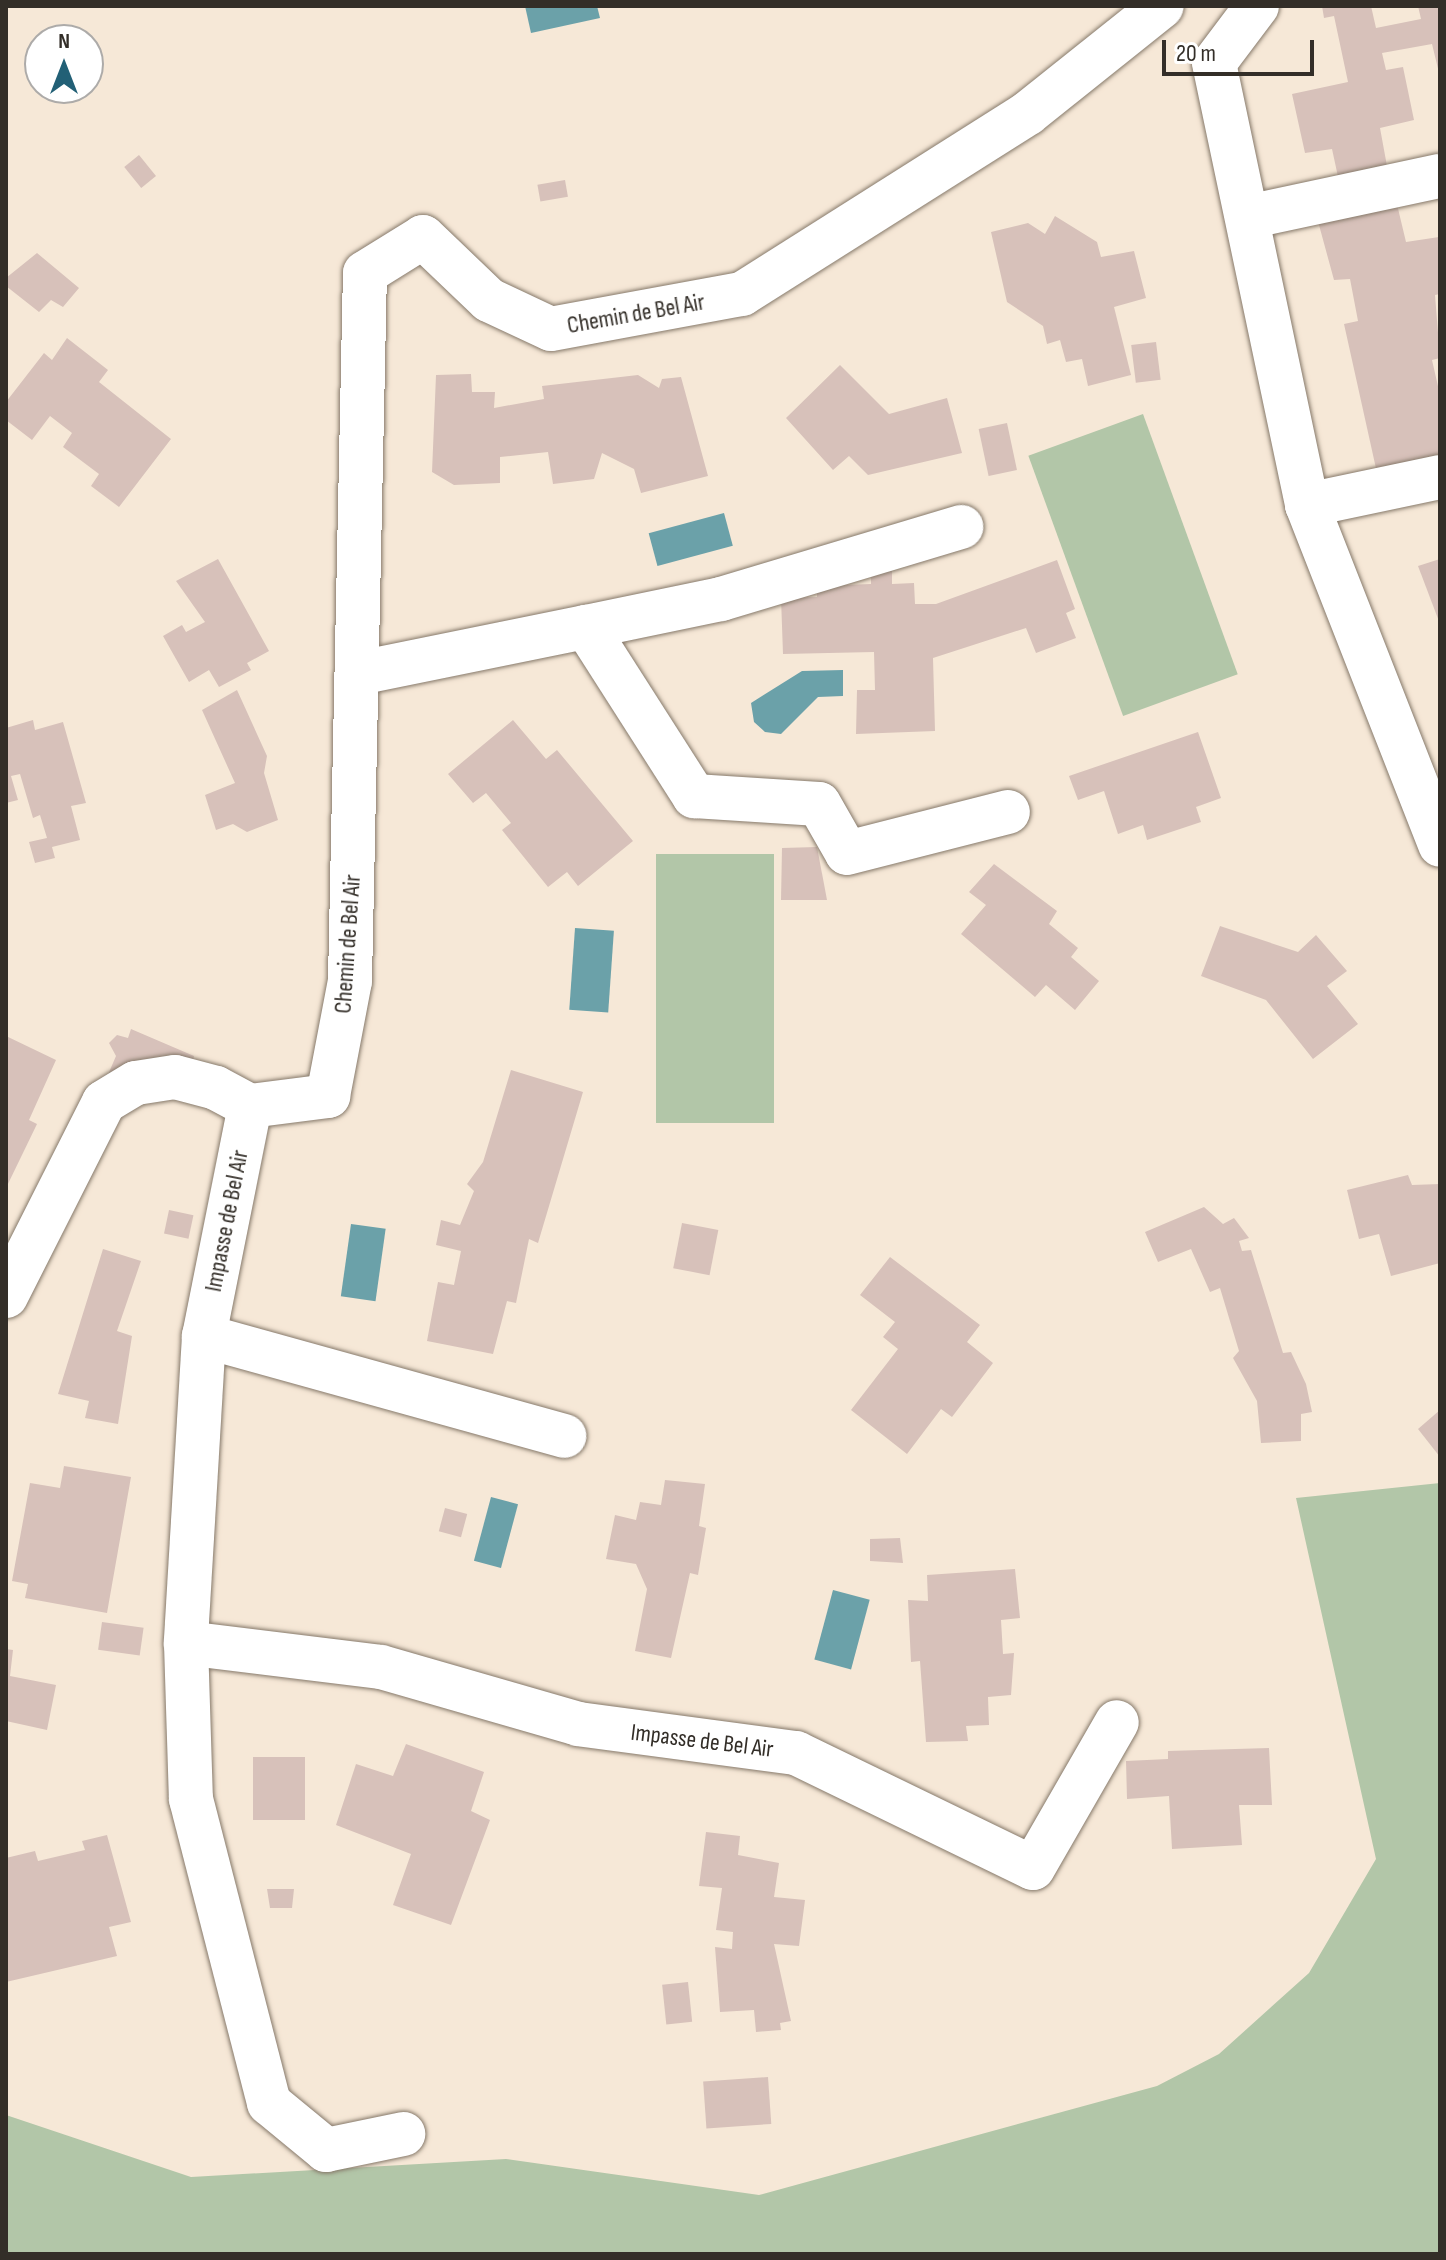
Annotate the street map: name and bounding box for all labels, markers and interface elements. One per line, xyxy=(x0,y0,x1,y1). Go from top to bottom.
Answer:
north arrow xyxy=(24,24,104,104)
scale bar xyxy=(1166,24,1318,74)
text: N xyxy=(58,28,70,55)
text: 20 m xyxy=(1176,39,1216,68)
street label: Chemin de Bel Air xyxy=(565,288,707,340)
street label: Chemin de Bel Air xyxy=(329,874,367,1014)
street label: Impasse de Bel Air xyxy=(199,1148,255,1294)
street label: Impasse de Bel Air xyxy=(629,1718,775,1764)

